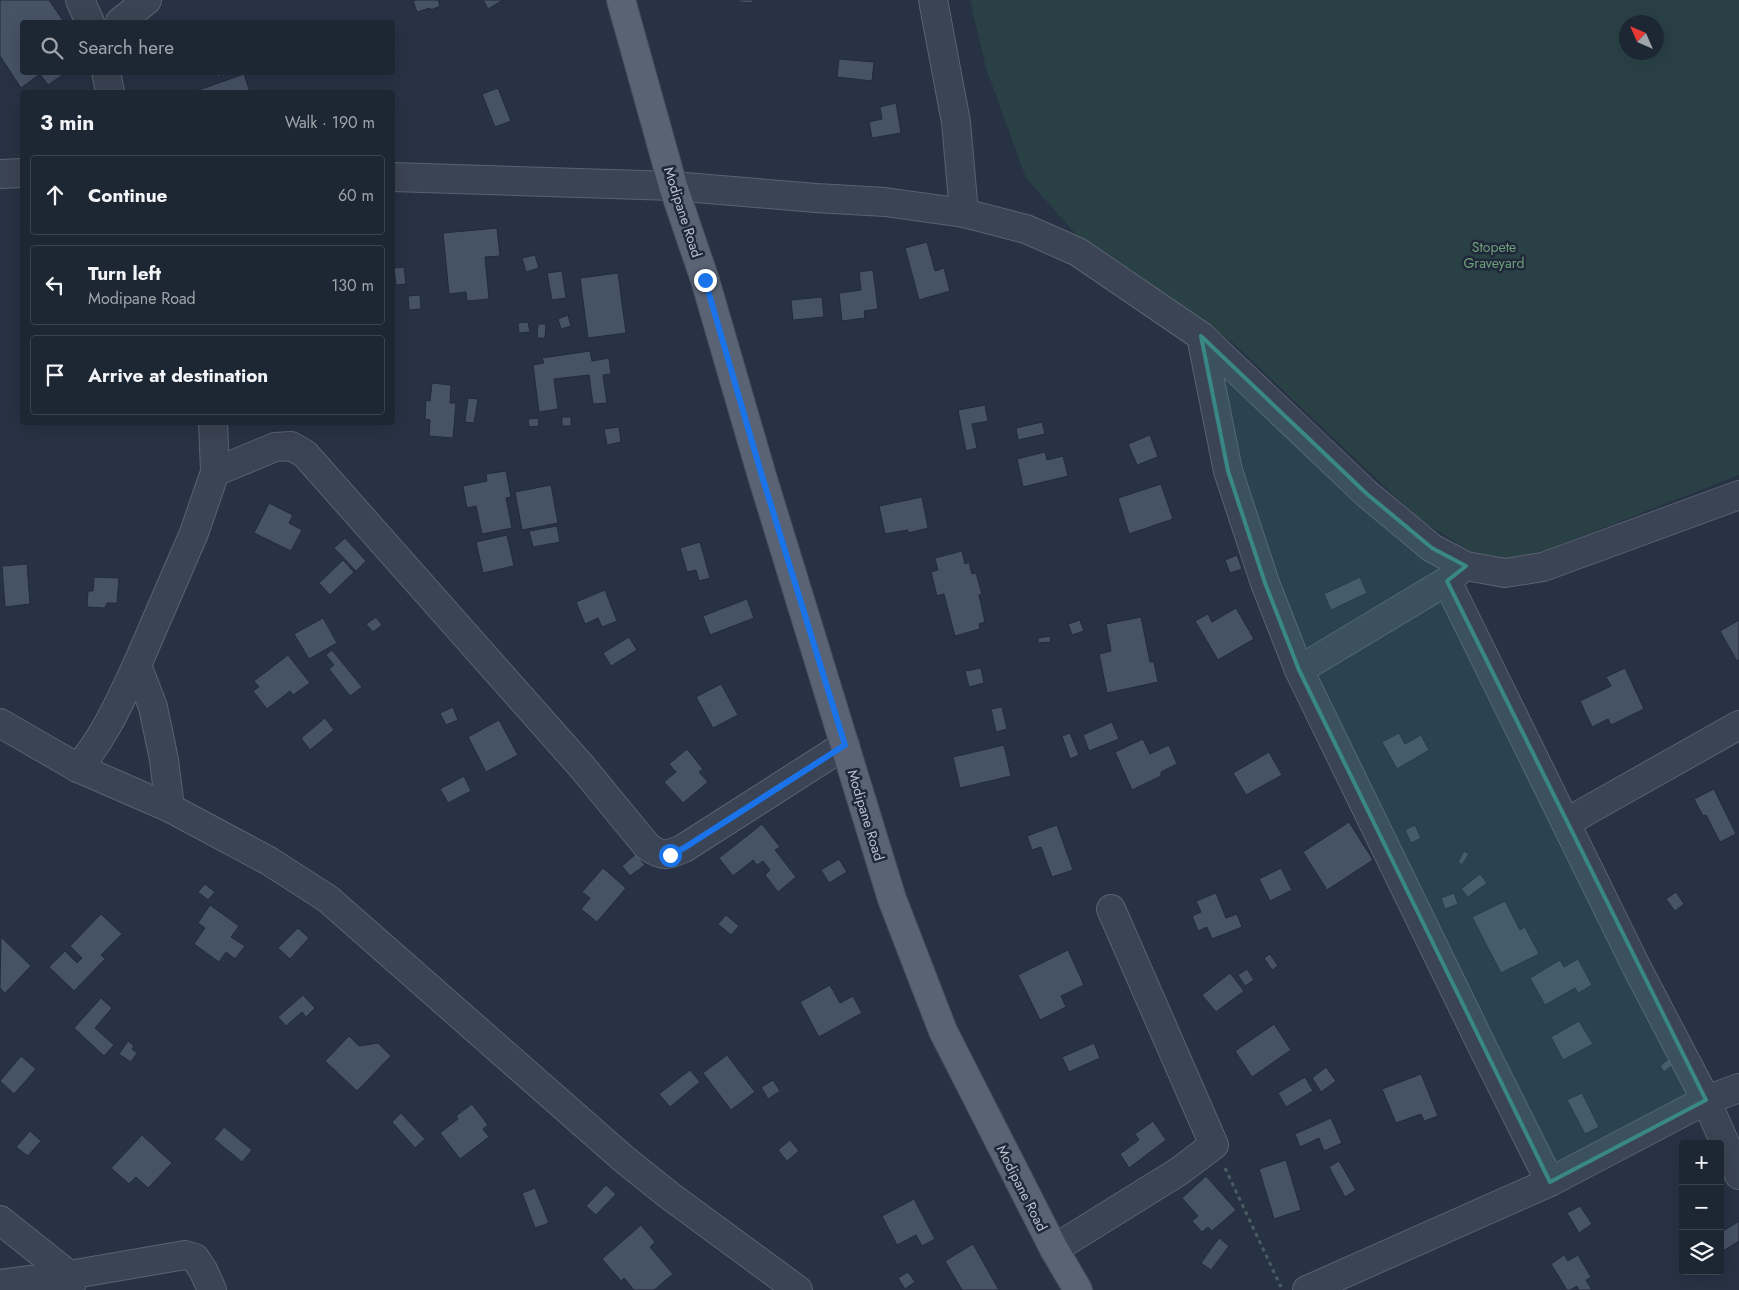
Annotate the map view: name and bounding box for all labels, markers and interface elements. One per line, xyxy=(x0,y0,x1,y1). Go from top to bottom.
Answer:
north arrow xyxy=(1619,15,1664,60)
search box xyxy=(20,20,395,75)
icon: search xyxy=(38,34,66,62)
text: Search here xyxy=(78,34,174,61)
text: 3 min xyxy=(40,108,94,138)
text: Walk · 190 m xyxy=(285,111,375,134)
street label: Modipane Road xyxy=(659,164,707,260)
icon: ahead xyxy=(41,181,69,209)
text: Continue xyxy=(88,182,167,209)
text: 60 m xyxy=(338,184,374,207)
park label: Stopete Graveyard xyxy=(1464,237,1524,273)
text: Turn left xyxy=(88,260,161,287)
route end xyxy=(694,269,717,292)
icon: left xyxy=(41,271,69,299)
text: 130 m xyxy=(331,274,374,297)
text: Modipane Road xyxy=(88,287,196,310)
icon: arrive xyxy=(41,361,69,389)
text: Arrive at destination xyxy=(88,362,268,389)
street label: Modipane Road xyxy=(843,767,889,863)
route start xyxy=(659,844,682,867)
map controls xyxy=(1679,1140,1724,1275)
button: + xyxy=(1679,1140,1724,1185)
street label: Modipane Road xyxy=(992,1141,1052,1235)
button: − xyxy=(1679,1185,1724,1230)
button: layers xyxy=(1679,1230,1724,1275)

